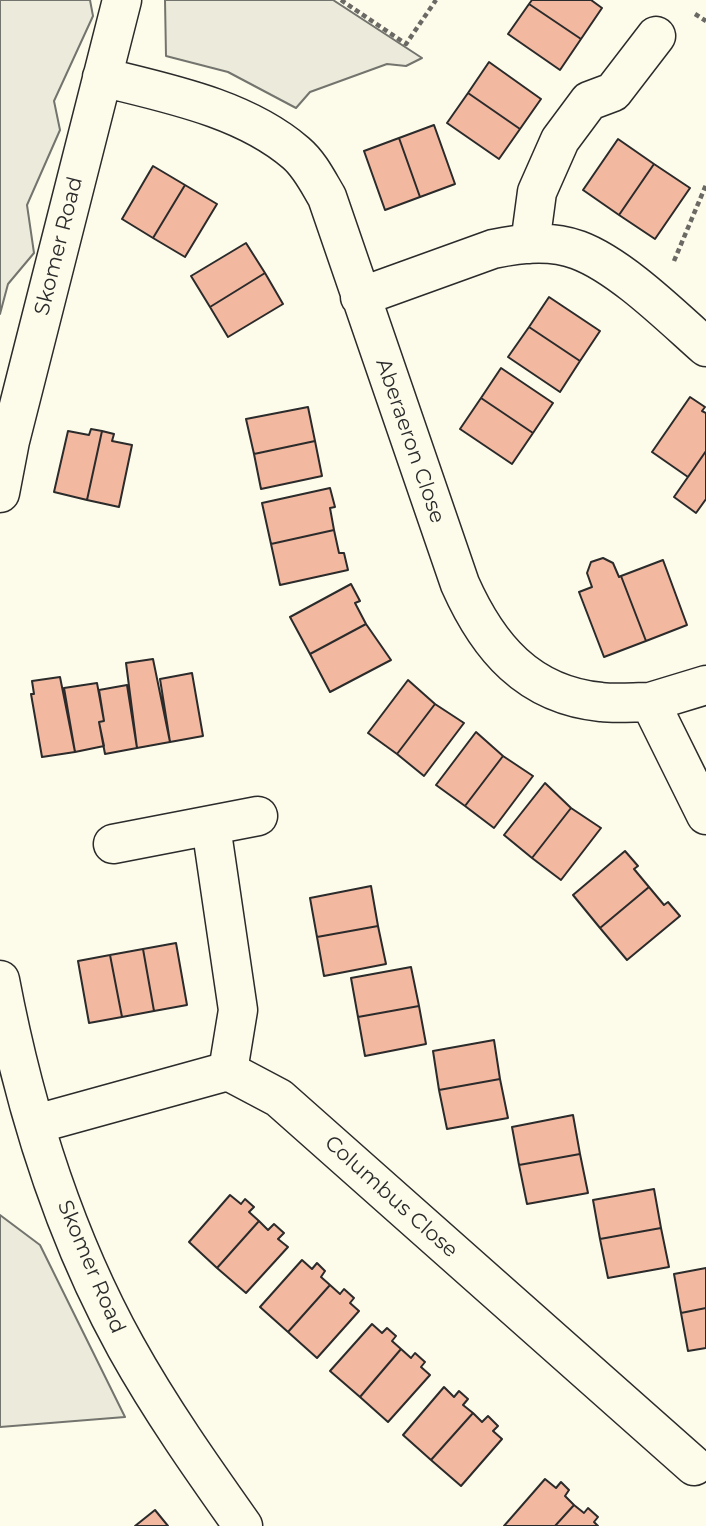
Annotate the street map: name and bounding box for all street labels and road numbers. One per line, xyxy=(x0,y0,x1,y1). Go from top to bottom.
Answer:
street label: Skomer Road xyxy=(30,174,88,318)
street label: Aberaeron Close xyxy=(370,355,450,527)
street label: Columbus Close xyxy=(319,1131,463,1263)
street label: Skomer Road xyxy=(52,1197,130,1337)

